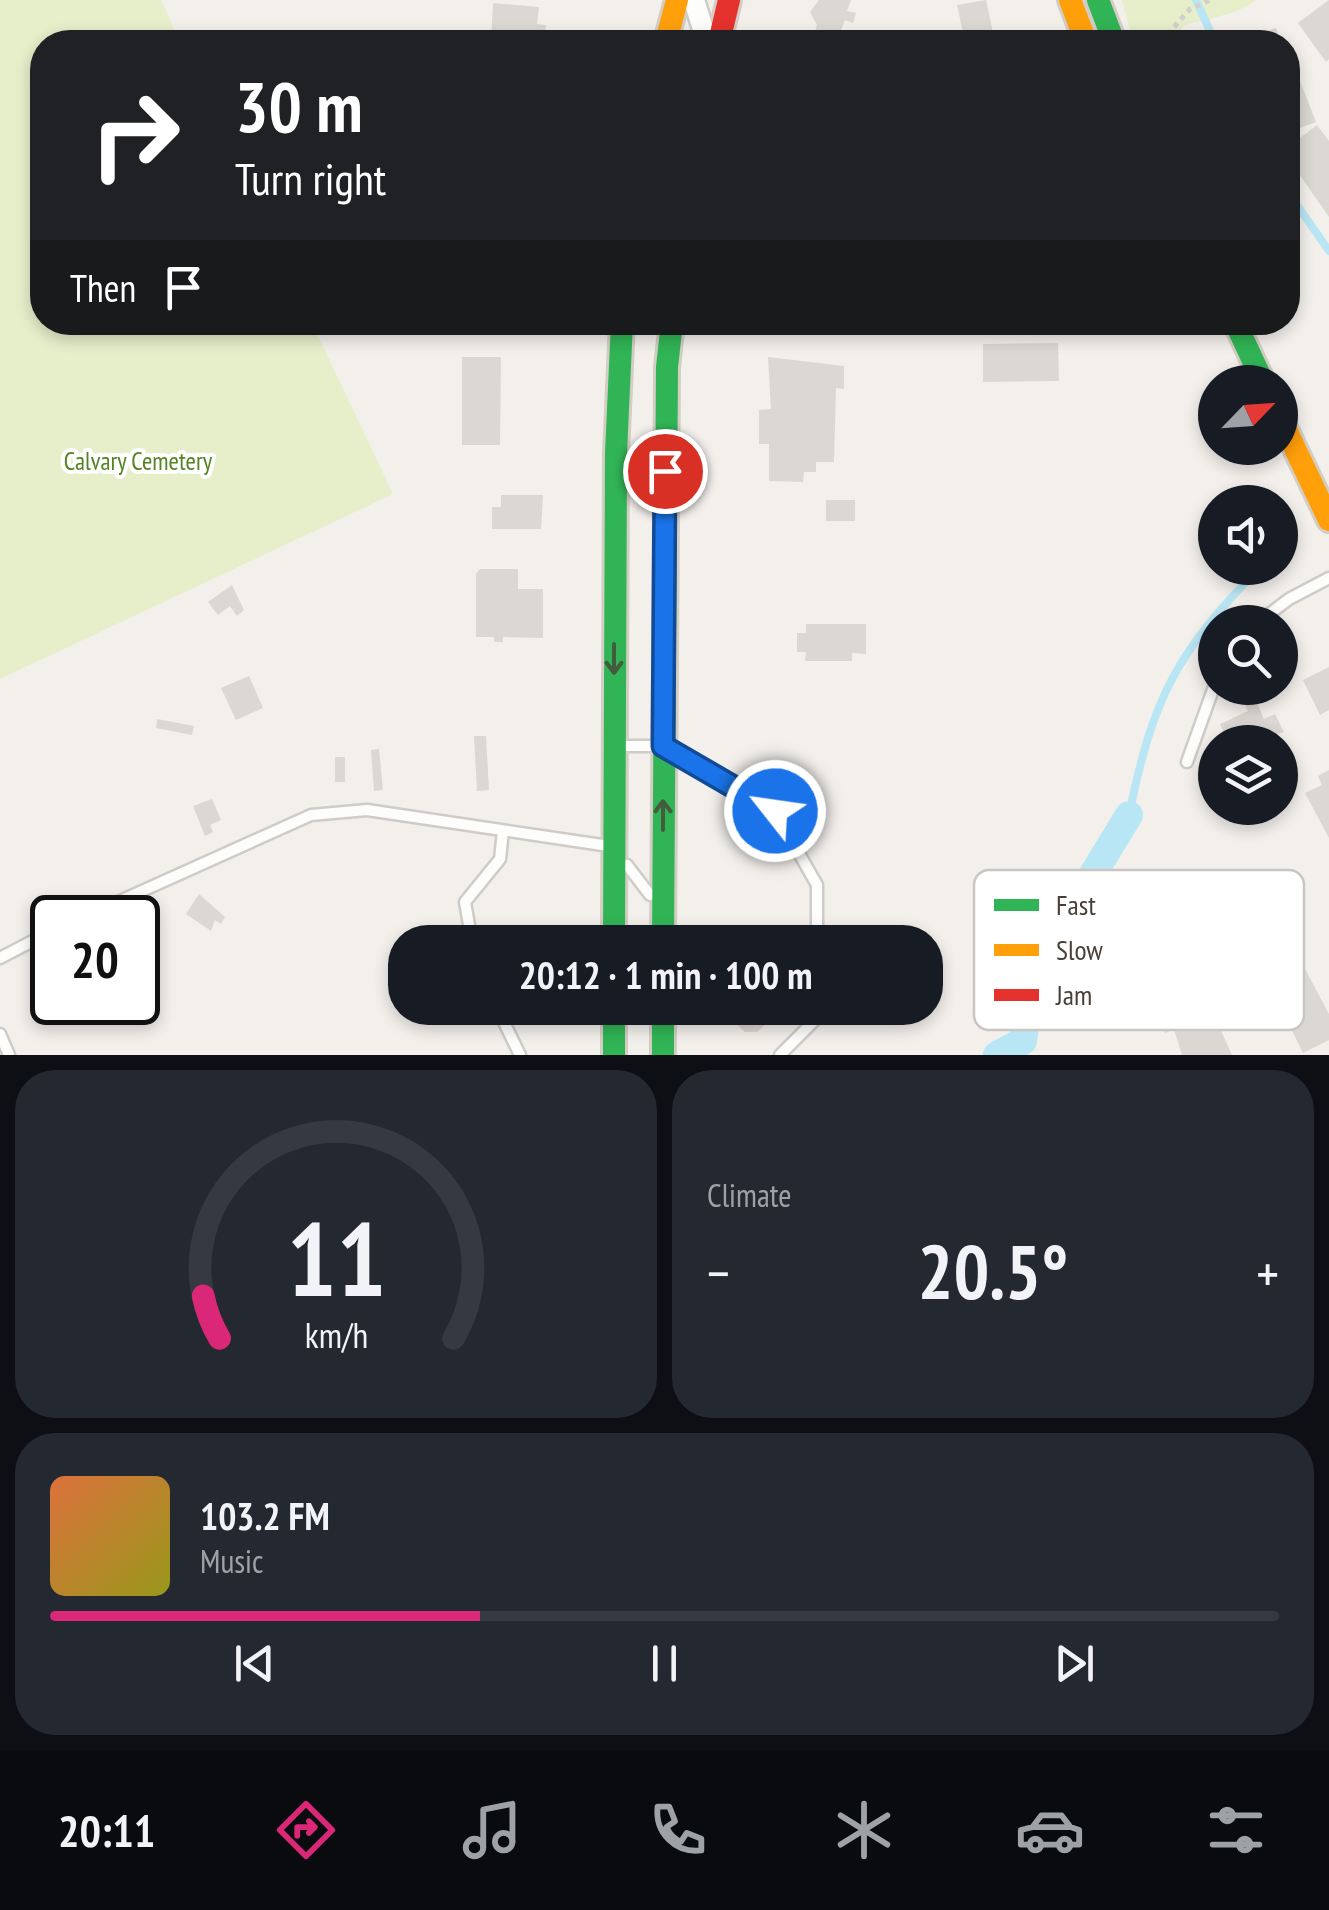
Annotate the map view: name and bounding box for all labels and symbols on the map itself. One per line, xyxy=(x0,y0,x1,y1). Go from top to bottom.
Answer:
north arrow xyxy=(1198,365,1298,465)
pin xyxy=(623,429,708,514)
park label: Calvary Cemetery xyxy=(64,445,213,477)
one-way arrow xyxy=(604,642,624,674)
position arrow xyxy=(723,759,827,863)
one-way arrow xyxy=(654,799,672,832)
legend xyxy=(974,870,1304,1030)
text: Fast xyxy=(1056,886,1096,923)
speed limit sign: 20 xyxy=(30,895,160,1025)
text: Slow xyxy=(1056,931,1103,968)
text: Jam xyxy=(1055,976,1092,1013)

